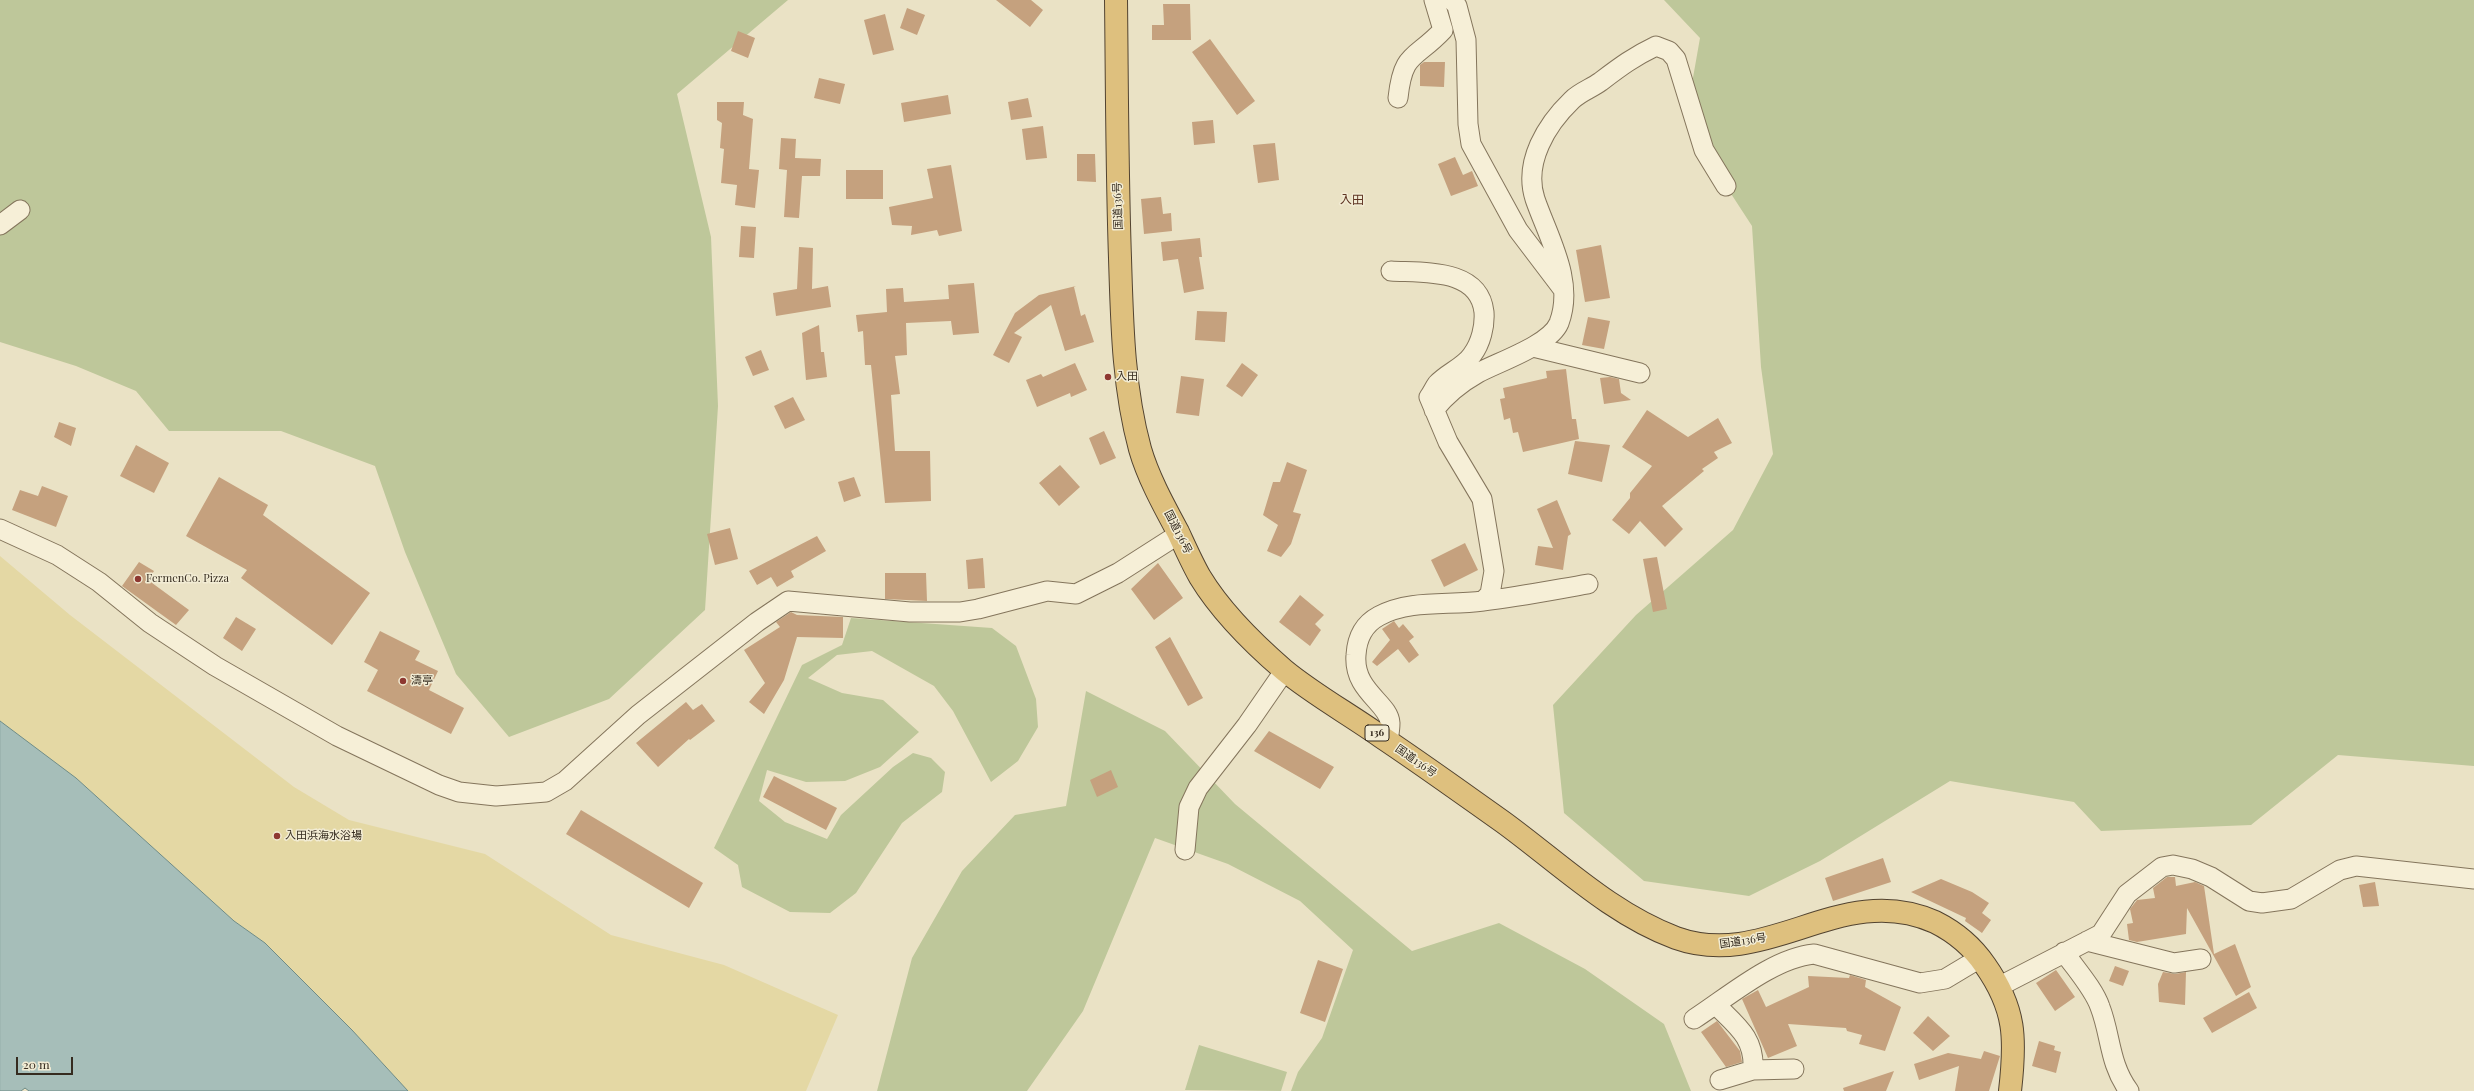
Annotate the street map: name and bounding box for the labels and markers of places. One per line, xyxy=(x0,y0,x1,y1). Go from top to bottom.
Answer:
place label: 入田 xyxy=(1116,370,1138,384)
marker: 入田 xyxy=(1103,372,1113,382)
place label: FermenCo. Pizza xyxy=(146,572,229,586)
marker: FermenCo. Pizza xyxy=(133,574,143,584)
place label: 濤亭 xyxy=(411,674,433,688)
marker: 濤亭 xyxy=(398,676,408,686)
place label: 入田浜海水浴場 xyxy=(285,829,362,843)
marker: 入田浜海水浴場 xyxy=(272,831,282,841)

